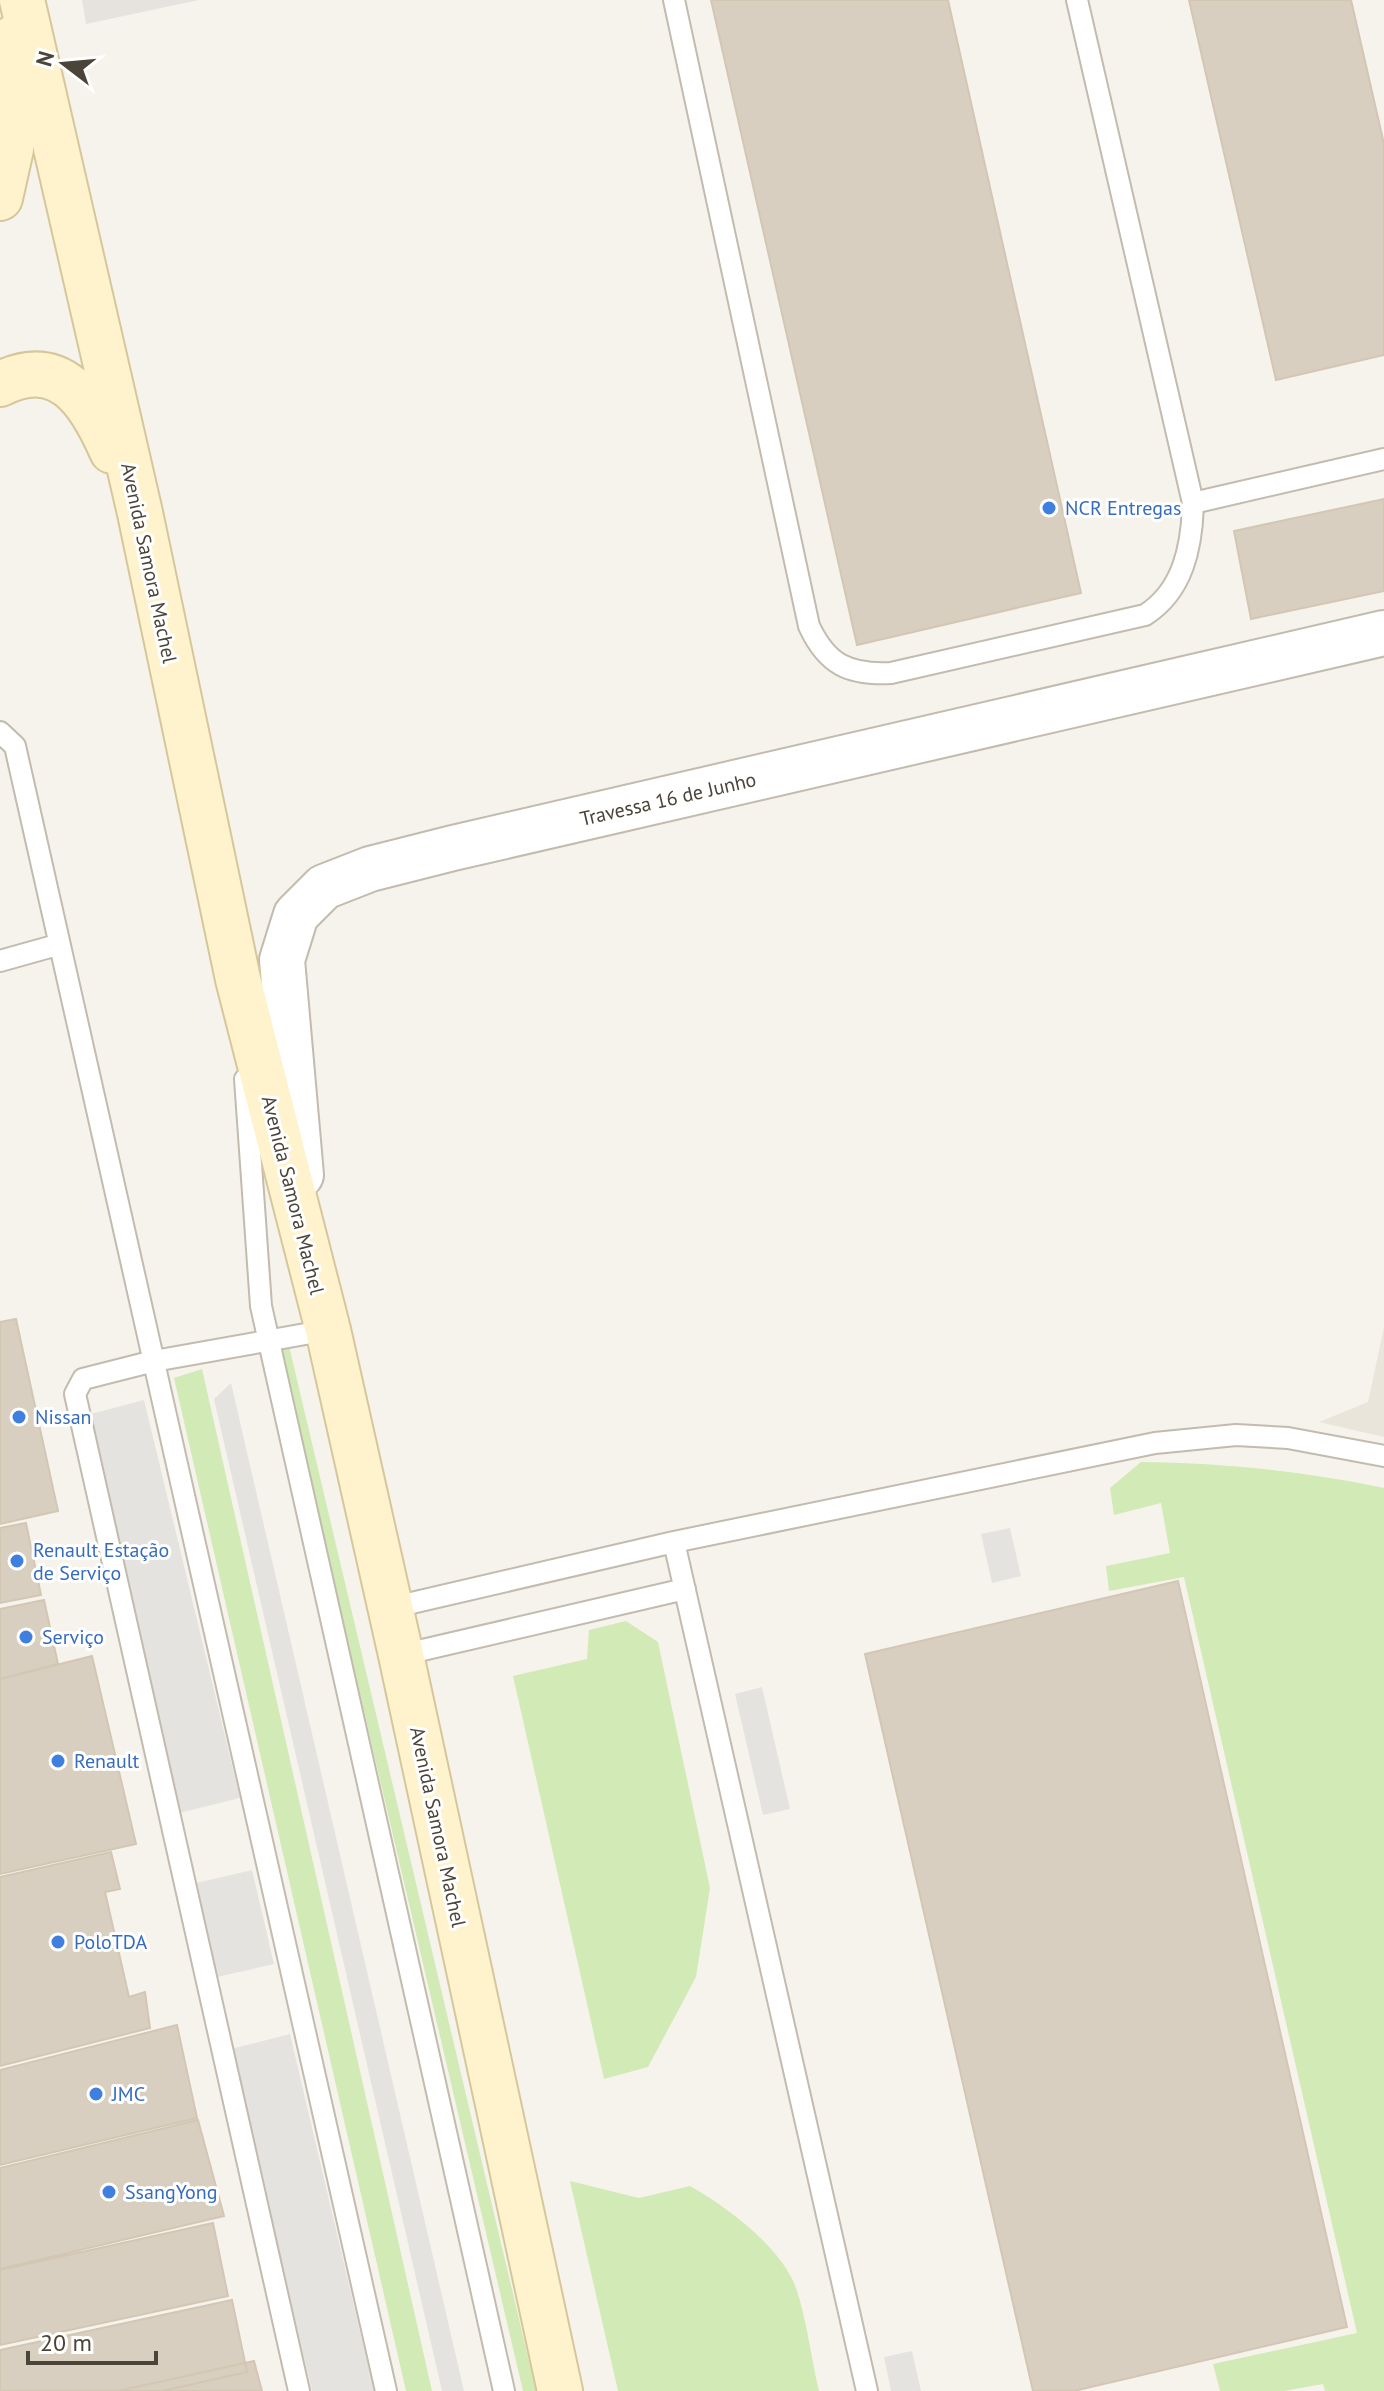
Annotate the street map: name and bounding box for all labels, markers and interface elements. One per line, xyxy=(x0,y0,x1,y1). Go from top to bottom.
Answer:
north arrow xyxy=(24,24,104,104)
text: N xyxy=(29,48,60,69)
street label: Avenida Samora Machel xyxy=(115,460,183,666)
place label: NCR Entregas xyxy=(1065,495,1181,521)
marker: NCR Entregas xyxy=(1040,499,1058,517)
street label: Travessa 16 de Junho xyxy=(577,766,759,832)
street label: Avenida Samora Machel xyxy=(256,1093,330,1297)
place label: Nissan xyxy=(35,1404,92,1430)
marker: Nissan xyxy=(10,1408,28,1426)
place label: Renault Estação de Serviço xyxy=(33,1537,169,1586)
marker: Renault Estação de Serviço xyxy=(8,1552,26,1570)
place label: Serviço xyxy=(42,1624,104,1650)
marker: Serviço xyxy=(17,1628,35,1646)
street label: Avenida Samora Machel xyxy=(404,1724,472,1930)
place label: Renault xyxy=(74,1748,140,1774)
marker: Renault xyxy=(49,1752,67,1770)
place label: PoloTDA xyxy=(74,1929,147,1955)
marker: PoloTDA xyxy=(49,1933,67,1951)
place label: JMC xyxy=(111,2081,145,2107)
marker: JMC xyxy=(87,2085,105,2103)
place label: SsangYong xyxy=(125,2179,218,2205)
marker: SsangYong xyxy=(100,2183,118,2201)
scale bar xyxy=(28,2315,156,2365)
text: 20 m xyxy=(40,2327,92,2358)

